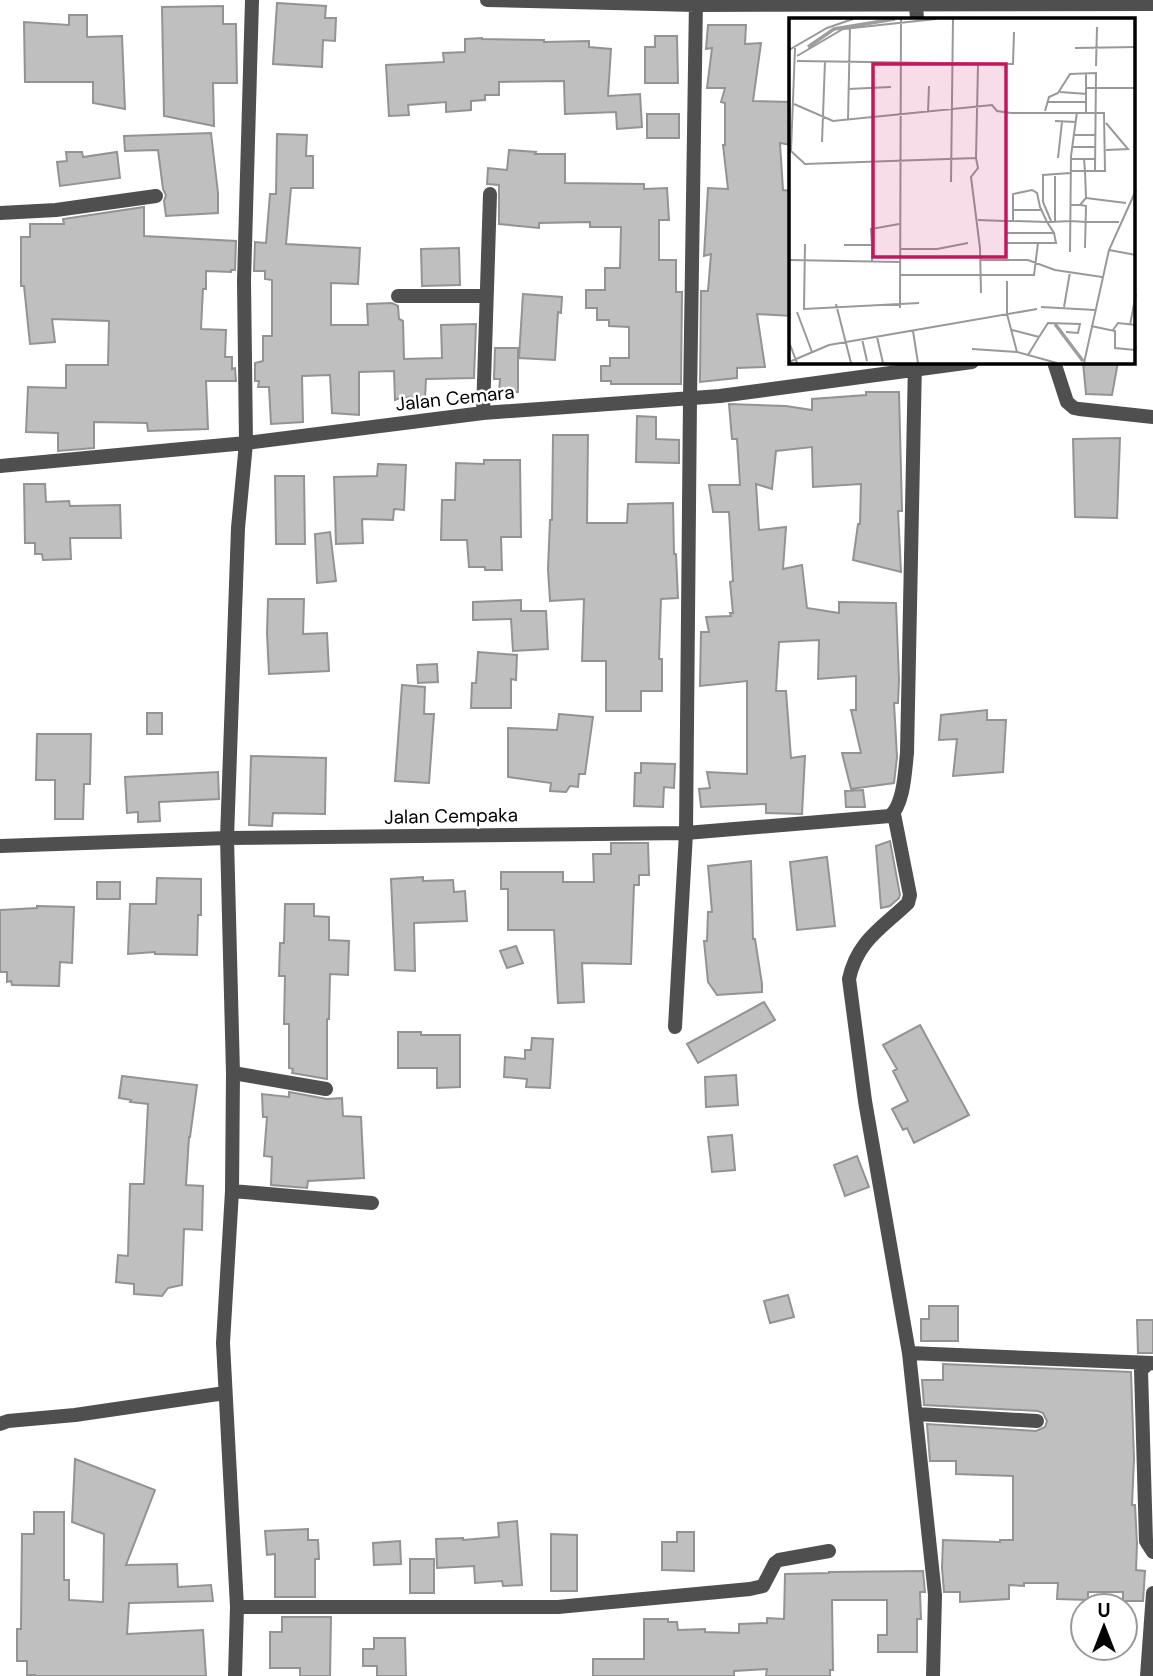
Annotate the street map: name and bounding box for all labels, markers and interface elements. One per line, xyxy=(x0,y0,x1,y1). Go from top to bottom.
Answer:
inset map xyxy=(789,18,1136,364)
street label: Jalan Cemara xyxy=(394,379,516,417)
street label: Jalan Cempaka xyxy=(384,802,518,830)
north arrow xyxy=(1069,1592,1139,1662)
text: U xyxy=(1097,1598,1111,1623)

